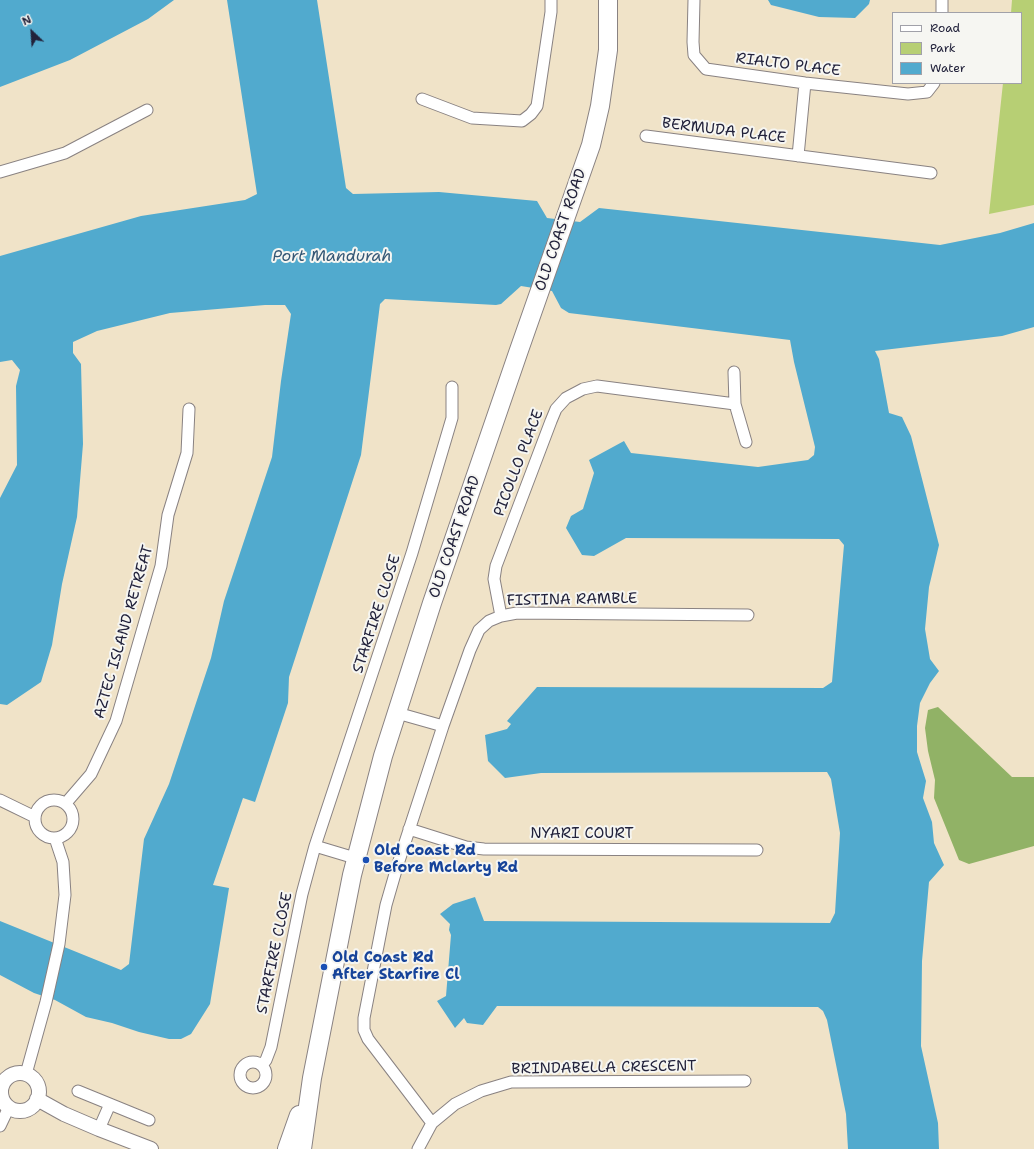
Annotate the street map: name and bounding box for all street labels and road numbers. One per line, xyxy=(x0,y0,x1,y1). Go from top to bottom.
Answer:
street label: RIALTO PLACE xyxy=(735,50,841,80)
street label: BERMUDA PLACE xyxy=(661,114,787,148)
street label: OLD COAST ROAD xyxy=(532,166,590,294)
street label: PICOLLO PLACE xyxy=(490,407,548,519)
street label: OLD COAST ROAD xyxy=(426,473,484,601)
street label: AZTEC ISLAND RETREAT xyxy=(91,543,157,721)
street label: STARFIRE CLOSE xyxy=(349,552,405,676)
street label: FISTINA RAMBLE xyxy=(507,590,637,610)
street label: NYARI COURT xyxy=(530,825,634,843)
street label: STARFIRE CLOSE xyxy=(253,891,297,1015)
street label: BRINDABELLA CRESCENT xyxy=(511,1057,697,1079)

